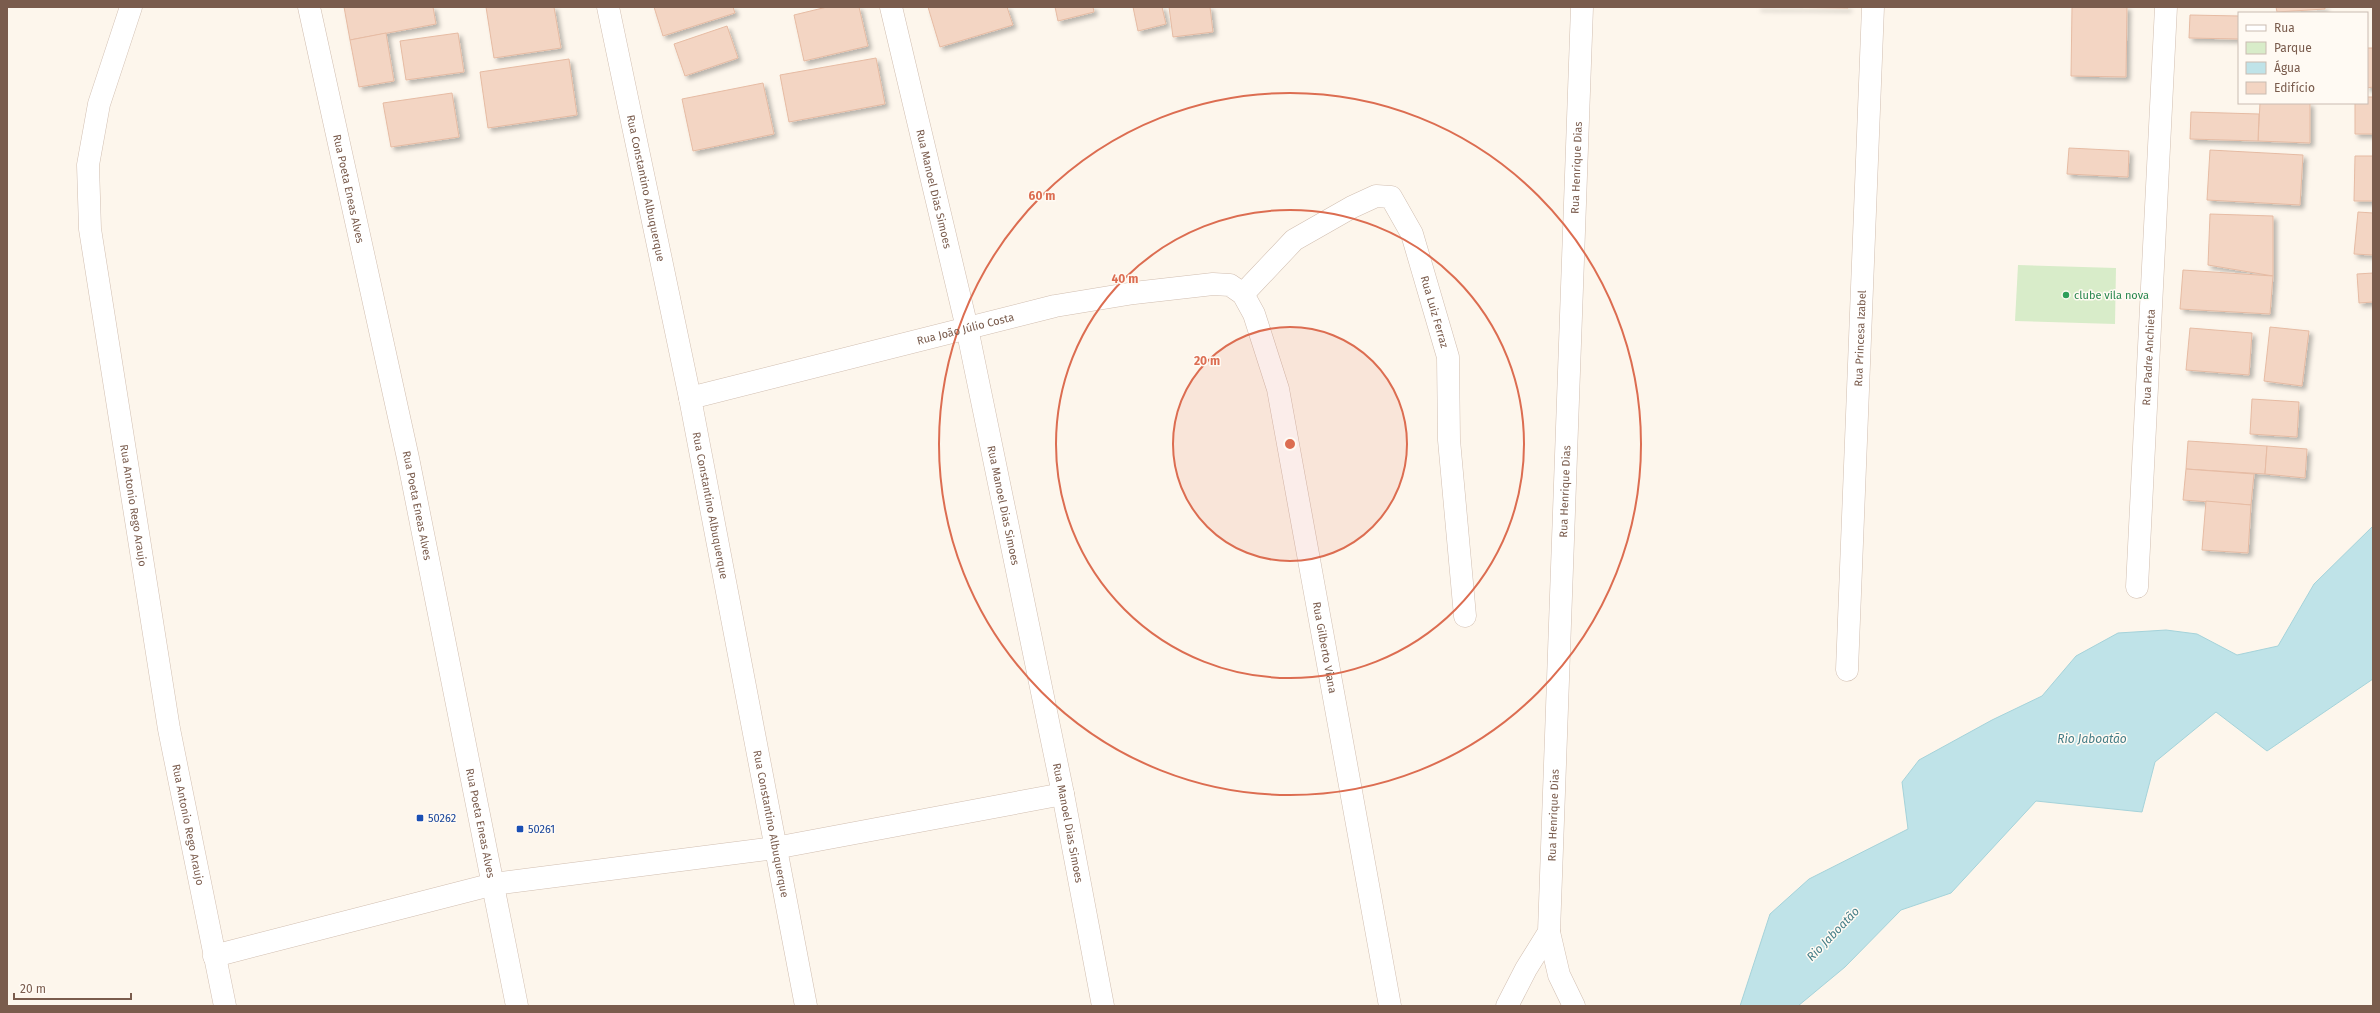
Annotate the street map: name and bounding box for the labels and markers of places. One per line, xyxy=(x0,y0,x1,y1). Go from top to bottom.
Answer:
place label: clube vila nova xyxy=(2074,289,2149,302)
marker: clube vila nova xyxy=(2061,290,2071,300)
centre of rings xyxy=(1283,437,1297,451)
place label: 50262 xyxy=(428,812,456,825)
marker: 50262 xyxy=(415,813,425,823)
place label: 50261 xyxy=(528,823,555,836)
marker: 50261 xyxy=(515,824,525,834)

